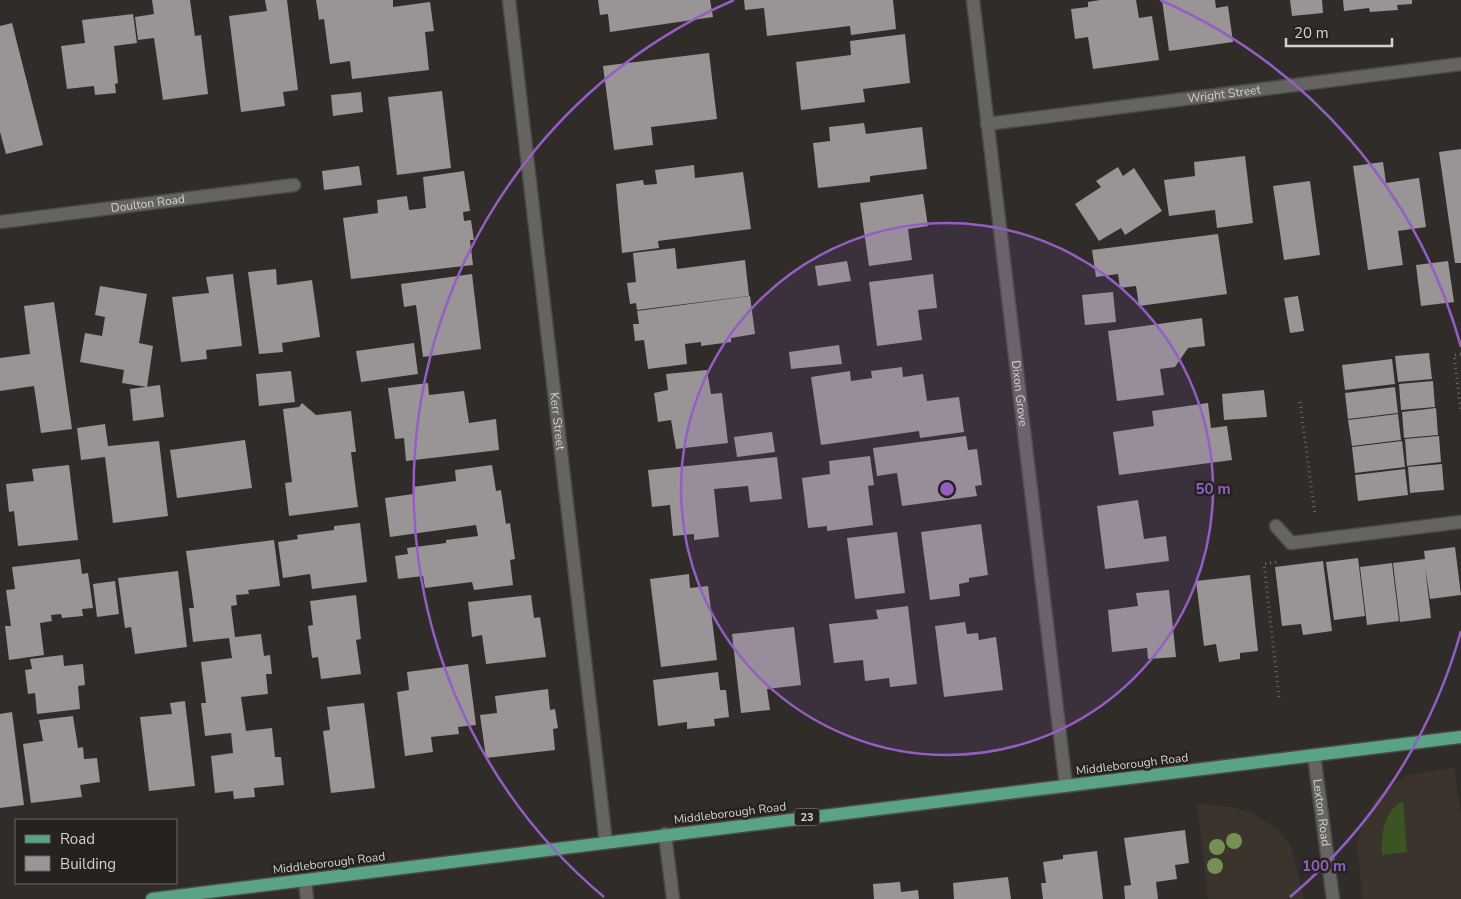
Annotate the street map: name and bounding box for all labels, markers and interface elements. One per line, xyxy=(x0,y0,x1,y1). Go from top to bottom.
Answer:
scale bar xyxy=(1286,15,1392,47)
text: 20 m xyxy=(1294,23,1329,43)
street label: Wright Street xyxy=(1187,81,1262,107)
street label: Doulton Road xyxy=(110,191,186,216)
street label: Dixon Grove xyxy=(1008,359,1031,427)
street label: Kerr Street xyxy=(546,391,569,452)
text: 50 m xyxy=(1195,479,1231,499)
centre of rings xyxy=(938,480,956,498)
street label: Middleborough Road xyxy=(1075,749,1189,779)
street label: Lexton Road xyxy=(1309,778,1334,847)
street label: Middleborough Road xyxy=(673,798,787,828)
road number: 23 xyxy=(794,809,820,826)
legend xyxy=(15,819,178,884)
text: Road xyxy=(60,829,95,849)
street label: Middleborough Road xyxy=(272,848,386,878)
text: Building xyxy=(60,854,116,874)
text: 100 m xyxy=(1302,856,1346,876)

